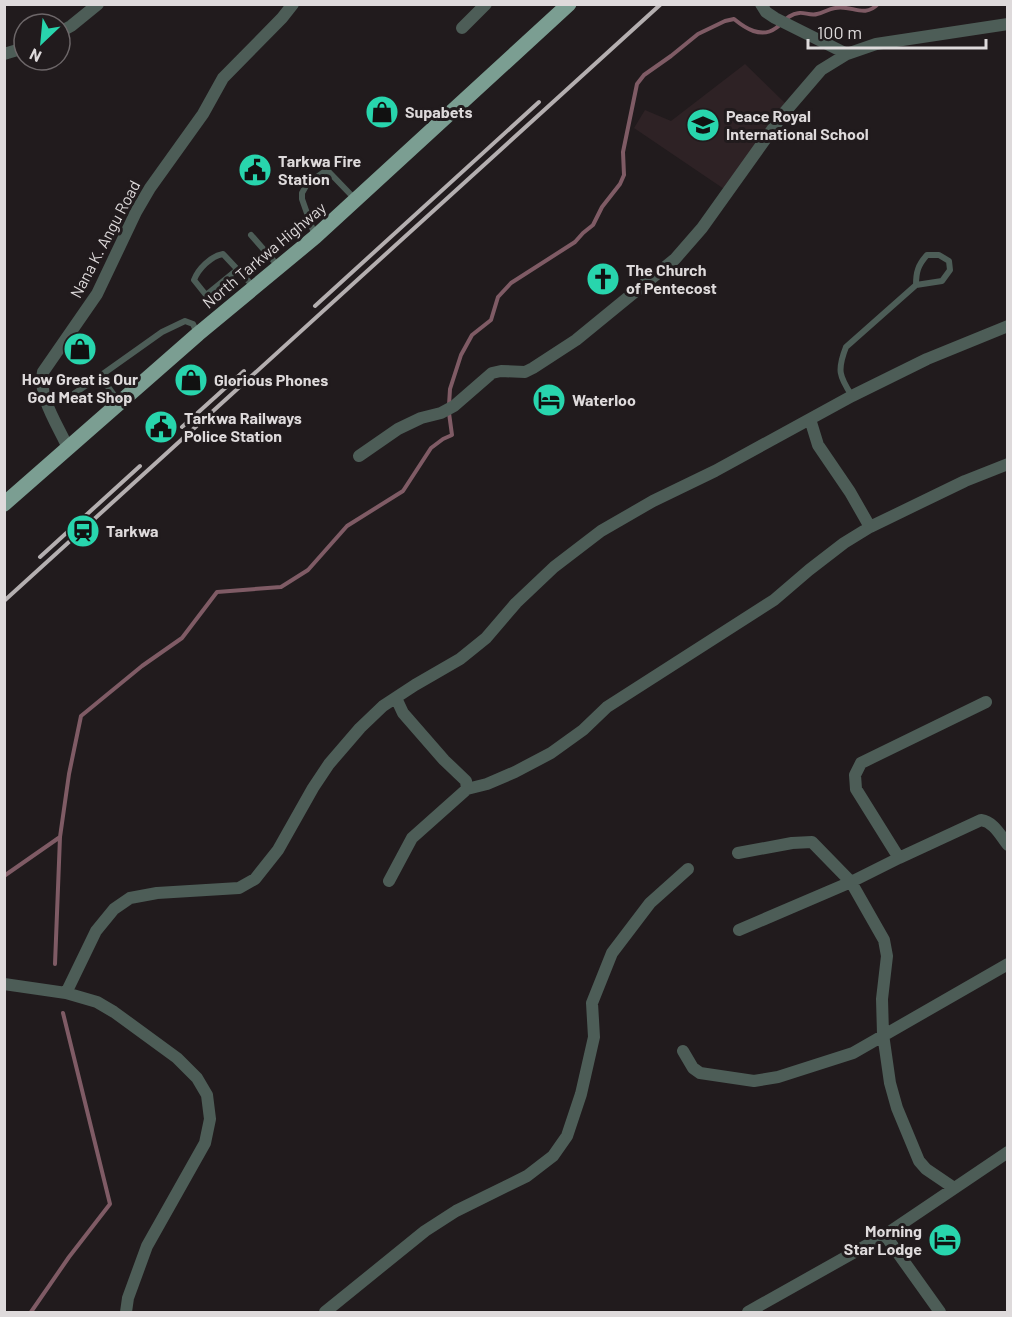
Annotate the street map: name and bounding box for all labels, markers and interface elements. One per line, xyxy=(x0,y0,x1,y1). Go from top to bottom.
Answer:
north arrow xyxy=(12,12,72,72)
scale bar xyxy=(808,12,986,50)
text: 100 m xyxy=(817,21,862,43)
text: N xyxy=(26,45,44,67)
shop icon: Supabets xyxy=(364,94,400,130)
place label: Supabets xyxy=(405,102,472,121)
place label: Peace Royal International School xyxy=(726,106,869,143)
school or university icon: Peace Royal International School xyxy=(685,107,721,143)
place label: Tarkwa Fire Station xyxy=(278,151,362,188)
public building icon: Tarkwa Fire Station xyxy=(237,152,273,188)
street label: Nana K. Angu Road xyxy=(66,177,144,301)
street label: North Tarkwa Highway xyxy=(198,197,330,312)
place label: The Church of Pentecost xyxy=(626,260,717,297)
church icon: The Church of Pentecost xyxy=(585,261,621,297)
shop icon: How Great is Our God Meat Shop xyxy=(62,331,98,367)
shop icon: Glorious Phones xyxy=(173,362,209,398)
place label: How Great is Our God Meat Shop xyxy=(22,369,138,406)
place label: Glorious Phones xyxy=(214,370,328,389)
hotel icon: Waterloo xyxy=(531,382,567,418)
place label: Waterloo xyxy=(572,390,636,409)
place label: Tarkwa Railways Police Station xyxy=(184,408,302,445)
public building icon: Tarkwa Railways Police Station xyxy=(143,409,179,445)
station icon: Tarkwa xyxy=(65,513,101,549)
place label: Tarkwa xyxy=(106,521,158,540)
place label: Morning Star Lodge xyxy=(844,1221,922,1258)
hotel icon: Morning Star Lodge xyxy=(927,1222,963,1258)

